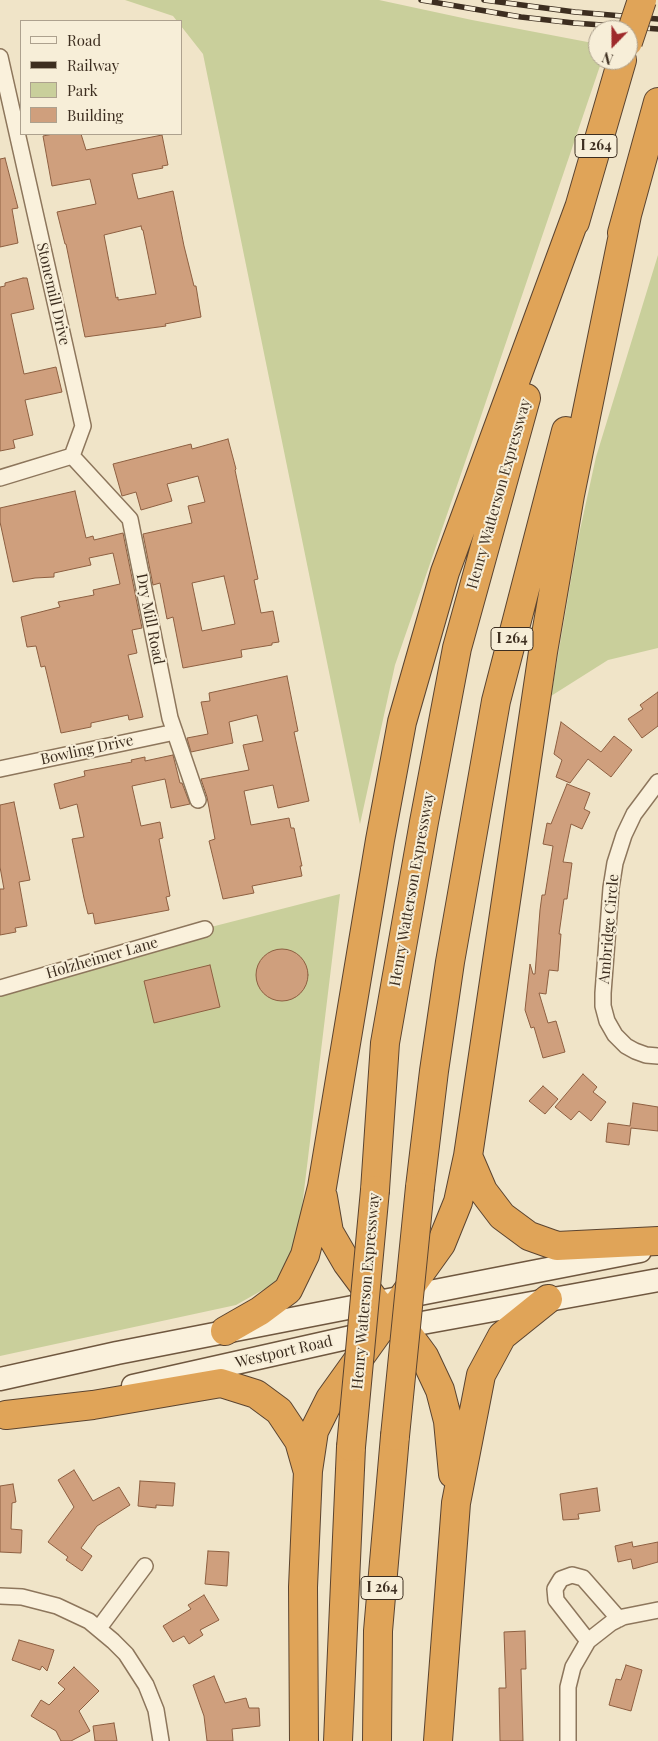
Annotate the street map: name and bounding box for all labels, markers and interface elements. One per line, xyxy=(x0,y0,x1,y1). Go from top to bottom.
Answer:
legend xyxy=(20,20,182,135)
north arrow xyxy=(588,20,638,70)
text: Road xyxy=(67,30,101,50)
text: N xyxy=(599,48,616,69)
text: Railway xyxy=(67,55,119,75)
text: Park xyxy=(67,80,98,100)
text: Building xyxy=(67,105,123,125)
road number: I 264 xyxy=(575,134,617,158)
street label: Stonemill Drive xyxy=(32,241,74,347)
street label: Henry Watterson Expressway xyxy=(463,397,535,591)
street label: Dry Mill Road xyxy=(132,572,168,666)
road number: I 264 xyxy=(491,628,533,650)
street label: Bowling Drive xyxy=(39,731,135,769)
street label: Henry Watterson Expressway xyxy=(386,790,438,988)
street label: Ambridge Circle xyxy=(595,873,623,985)
street label: Holzheimer Lane xyxy=(44,933,160,983)
street label: Henry Watterson Expressway xyxy=(348,1192,384,1390)
street label: Westport Road xyxy=(234,1332,334,1372)
road number: I 264 xyxy=(361,1576,403,1600)

